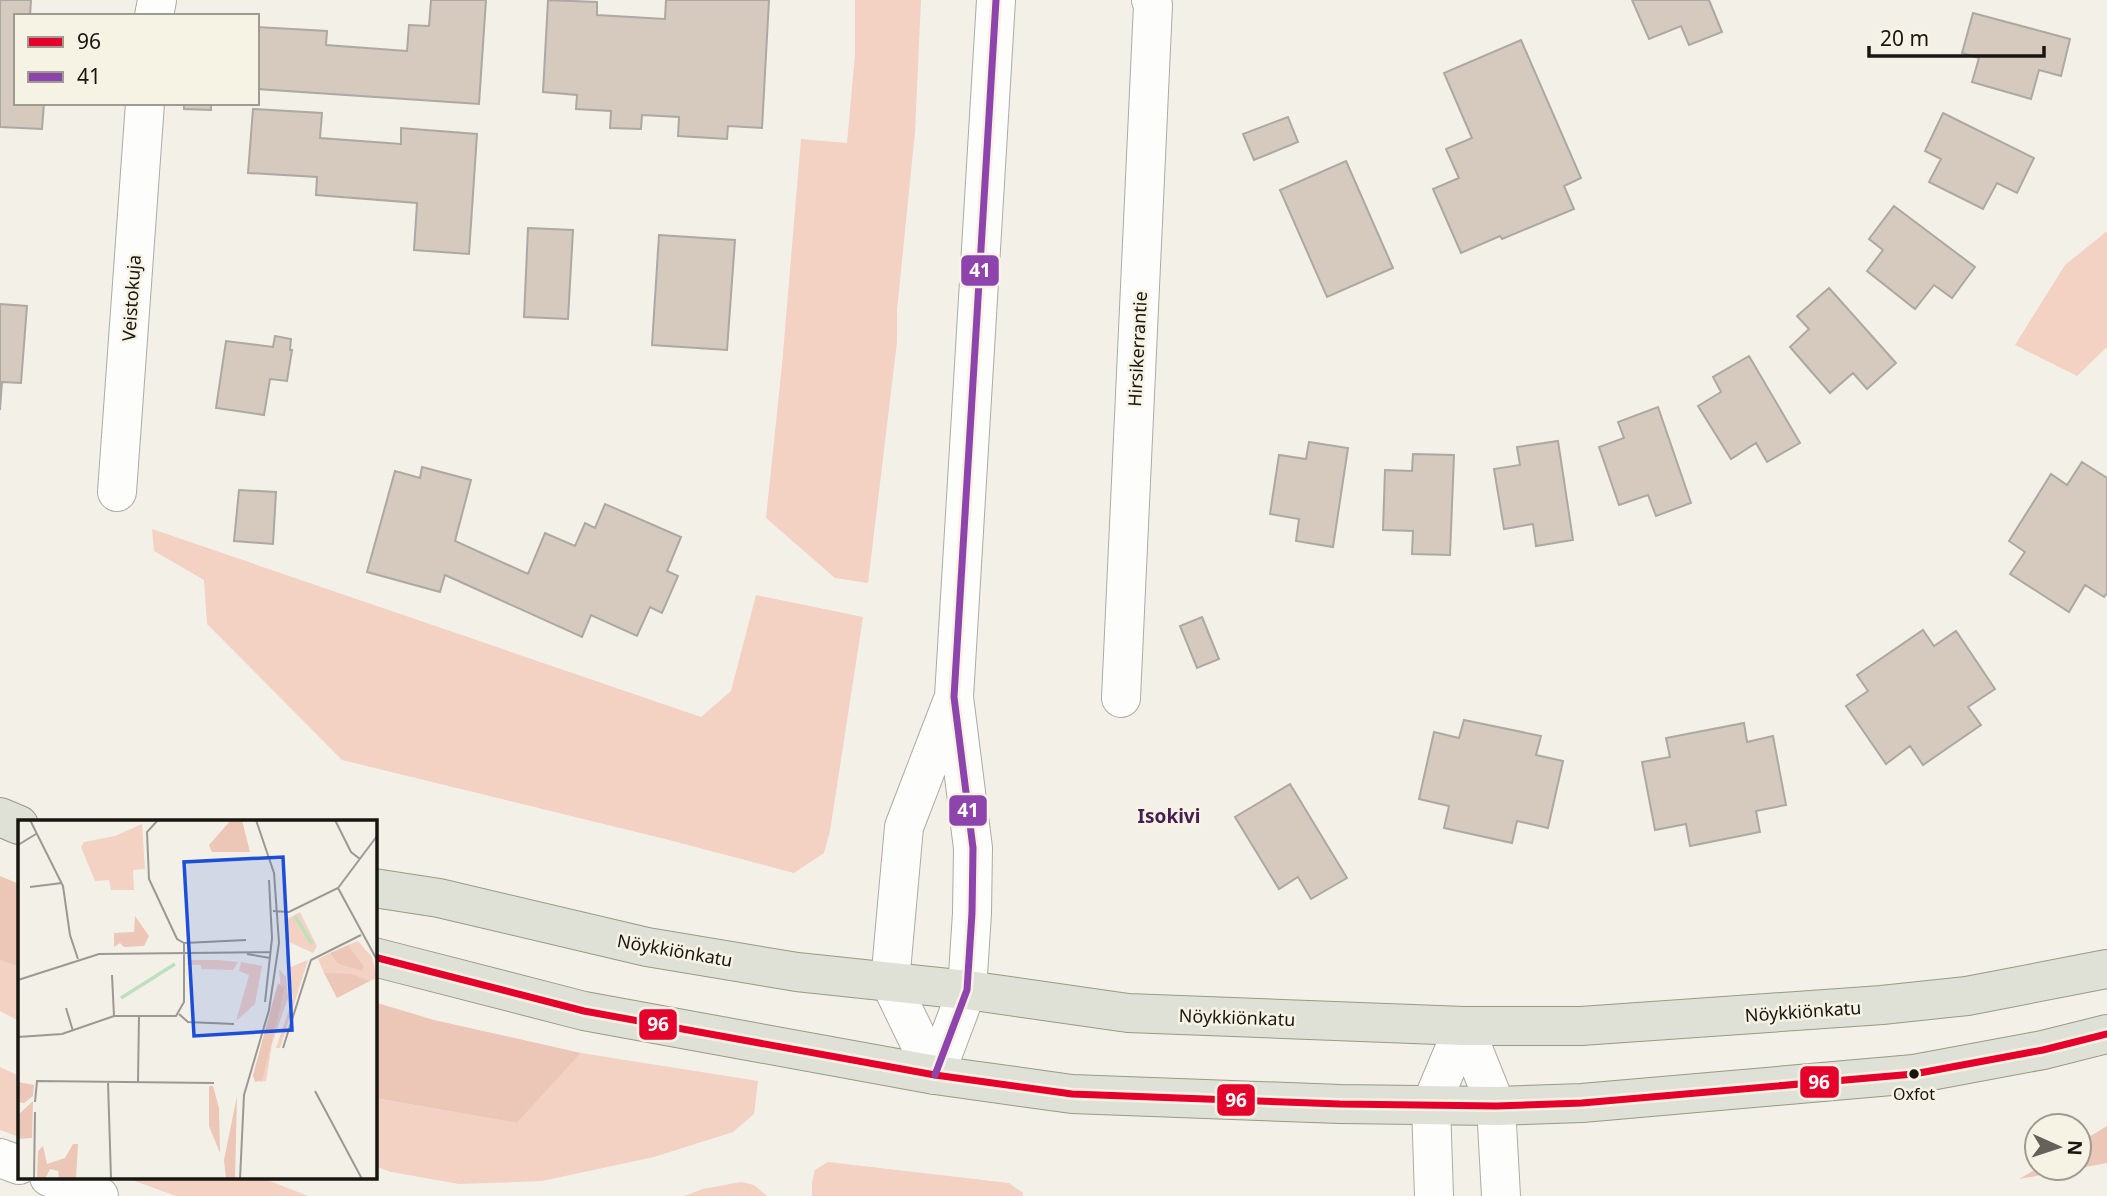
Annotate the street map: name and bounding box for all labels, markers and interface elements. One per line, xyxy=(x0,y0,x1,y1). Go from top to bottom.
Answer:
legend xyxy=(14,14,259,105)
scale bar xyxy=(1869,14,2044,58)
text: 20 m xyxy=(1880,24,1929,52)
text: 96 xyxy=(77,27,101,55)
text: 41 xyxy=(77,62,101,90)
street label: Veistokuja xyxy=(116,254,146,342)
line badge: 41 xyxy=(960,254,1000,287)
text: 41 xyxy=(969,257,991,283)
street label: Hirsikerrantie xyxy=(1122,291,1152,407)
line badge: 41 xyxy=(948,794,988,827)
text: 41 xyxy=(957,797,979,823)
district label: Isokivi xyxy=(1138,803,1200,829)
inset map xyxy=(18,820,376,1178)
street label: Nöykkiönkatu xyxy=(615,928,735,972)
street label: Nöykkiönkatu xyxy=(1744,995,1862,1027)
street label: Nöykkiönkatu xyxy=(1178,1003,1296,1031)
line badge: 96 xyxy=(638,1008,678,1041)
text: 96 xyxy=(647,1011,669,1037)
line badge: 96 xyxy=(1799,1065,1840,1099)
marker: Oxfot xyxy=(1907,1067,1921,1081)
text: 96 xyxy=(1808,1069,1830,1095)
line badge: 96 xyxy=(1216,1083,1256,1117)
place label: Oxfot xyxy=(1893,1083,1935,1105)
text: 96 xyxy=(1225,1087,1247,1113)
north arrow xyxy=(2023,1112,2093,1182)
text: N xyxy=(2062,1139,2088,1156)

